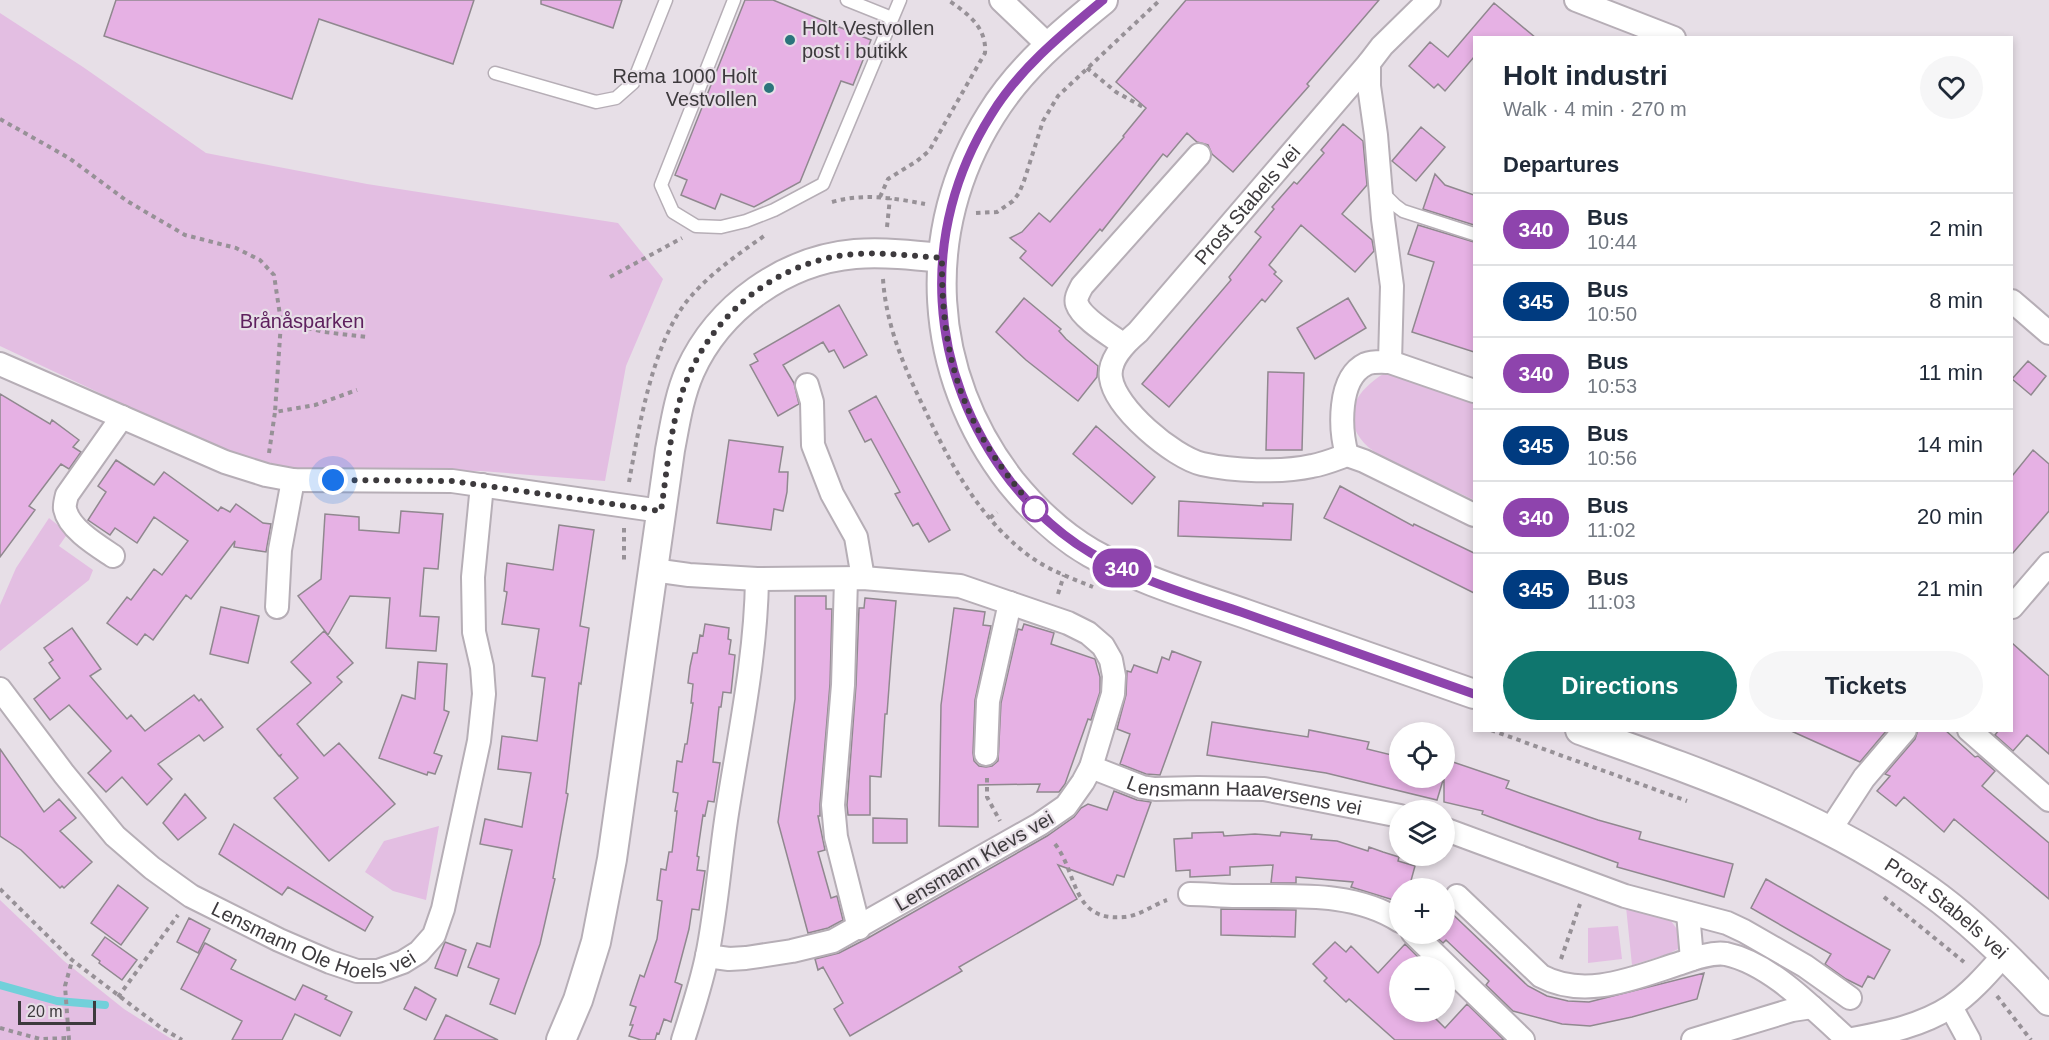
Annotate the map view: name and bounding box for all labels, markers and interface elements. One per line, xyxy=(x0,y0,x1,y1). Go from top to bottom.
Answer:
place label: Holt Vestvollen post i butikk xyxy=(802,17,934,62)
marker: Holt Vestvollen post i butikk xyxy=(783,33,797,47)
button: heart xyxy=(1920,56,1983,119)
text: Holt industri xyxy=(1503,60,1668,91)
place label: Rema 1000 Holt Vestvollen xyxy=(612,65,757,110)
marker: Rema 1000 Holt Vestvollen xyxy=(762,81,776,95)
text: Walk · 4 min · 270 m xyxy=(1503,98,1687,120)
street label: Prost Stabels vei xyxy=(1190,141,1305,269)
text: Departures xyxy=(1503,152,1619,177)
text: Bus xyxy=(1587,205,1629,230)
text: 2 min xyxy=(1929,216,1983,241)
text: 340 xyxy=(1518,218,1554,241)
text: 10:44 xyxy=(1587,231,1637,253)
text: Bus xyxy=(1587,277,1629,302)
text: 8 min xyxy=(1929,288,1983,313)
text: 345 xyxy=(1518,290,1554,313)
text: 10:50 xyxy=(1587,303,1637,325)
park label: Brånåsparken xyxy=(240,310,364,332)
text: Bus xyxy=(1587,349,1629,374)
text: 11 min xyxy=(1919,360,1983,385)
text: 340 xyxy=(1518,362,1554,385)
text: 10:53 xyxy=(1587,375,1637,397)
text: Bus xyxy=(1587,421,1629,446)
text: 14 min xyxy=(1917,432,1983,457)
text: 345 xyxy=(1518,434,1554,457)
text: 10:56 xyxy=(1587,447,1637,469)
your location xyxy=(318,465,348,495)
text: Bus xyxy=(1587,493,1629,518)
unlabelled marker xyxy=(1022,496,1048,522)
text: 20 min xyxy=(1917,504,1983,529)
text: 340 xyxy=(1518,506,1554,529)
text: 11:02 xyxy=(1587,519,1636,541)
line badge: 340 xyxy=(1088,548,1156,588)
text: 340 xyxy=(1104,557,1140,580)
text: Bus xyxy=(1587,565,1629,590)
text: 21 min xyxy=(1917,576,1983,601)
text: 345 xyxy=(1518,578,1554,601)
text: 11:03 xyxy=(1587,591,1636,613)
button: Directions xyxy=(1503,651,1737,720)
button: Tickets xyxy=(1749,651,1983,720)
map controls xyxy=(1389,722,1455,1022)
button: locate xyxy=(1389,722,1455,788)
street label: Lensmann Haaversens vei xyxy=(1124,771,1364,819)
button: layers xyxy=(1389,800,1455,866)
street label: Lensmann Klevs vei xyxy=(891,807,1057,915)
street label: Prost Stabels vei xyxy=(1881,853,2012,963)
button: + xyxy=(1389,878,1455,944)
street label: Lensmann Ole Hoels vei xyxy=(208,897,419,982)
button: − xyxy=(1389,956,1455,1022)
scale bar xyxy=(18,998,96,1026)
text: 20 m xyxy=(27,1003,63,1020)

